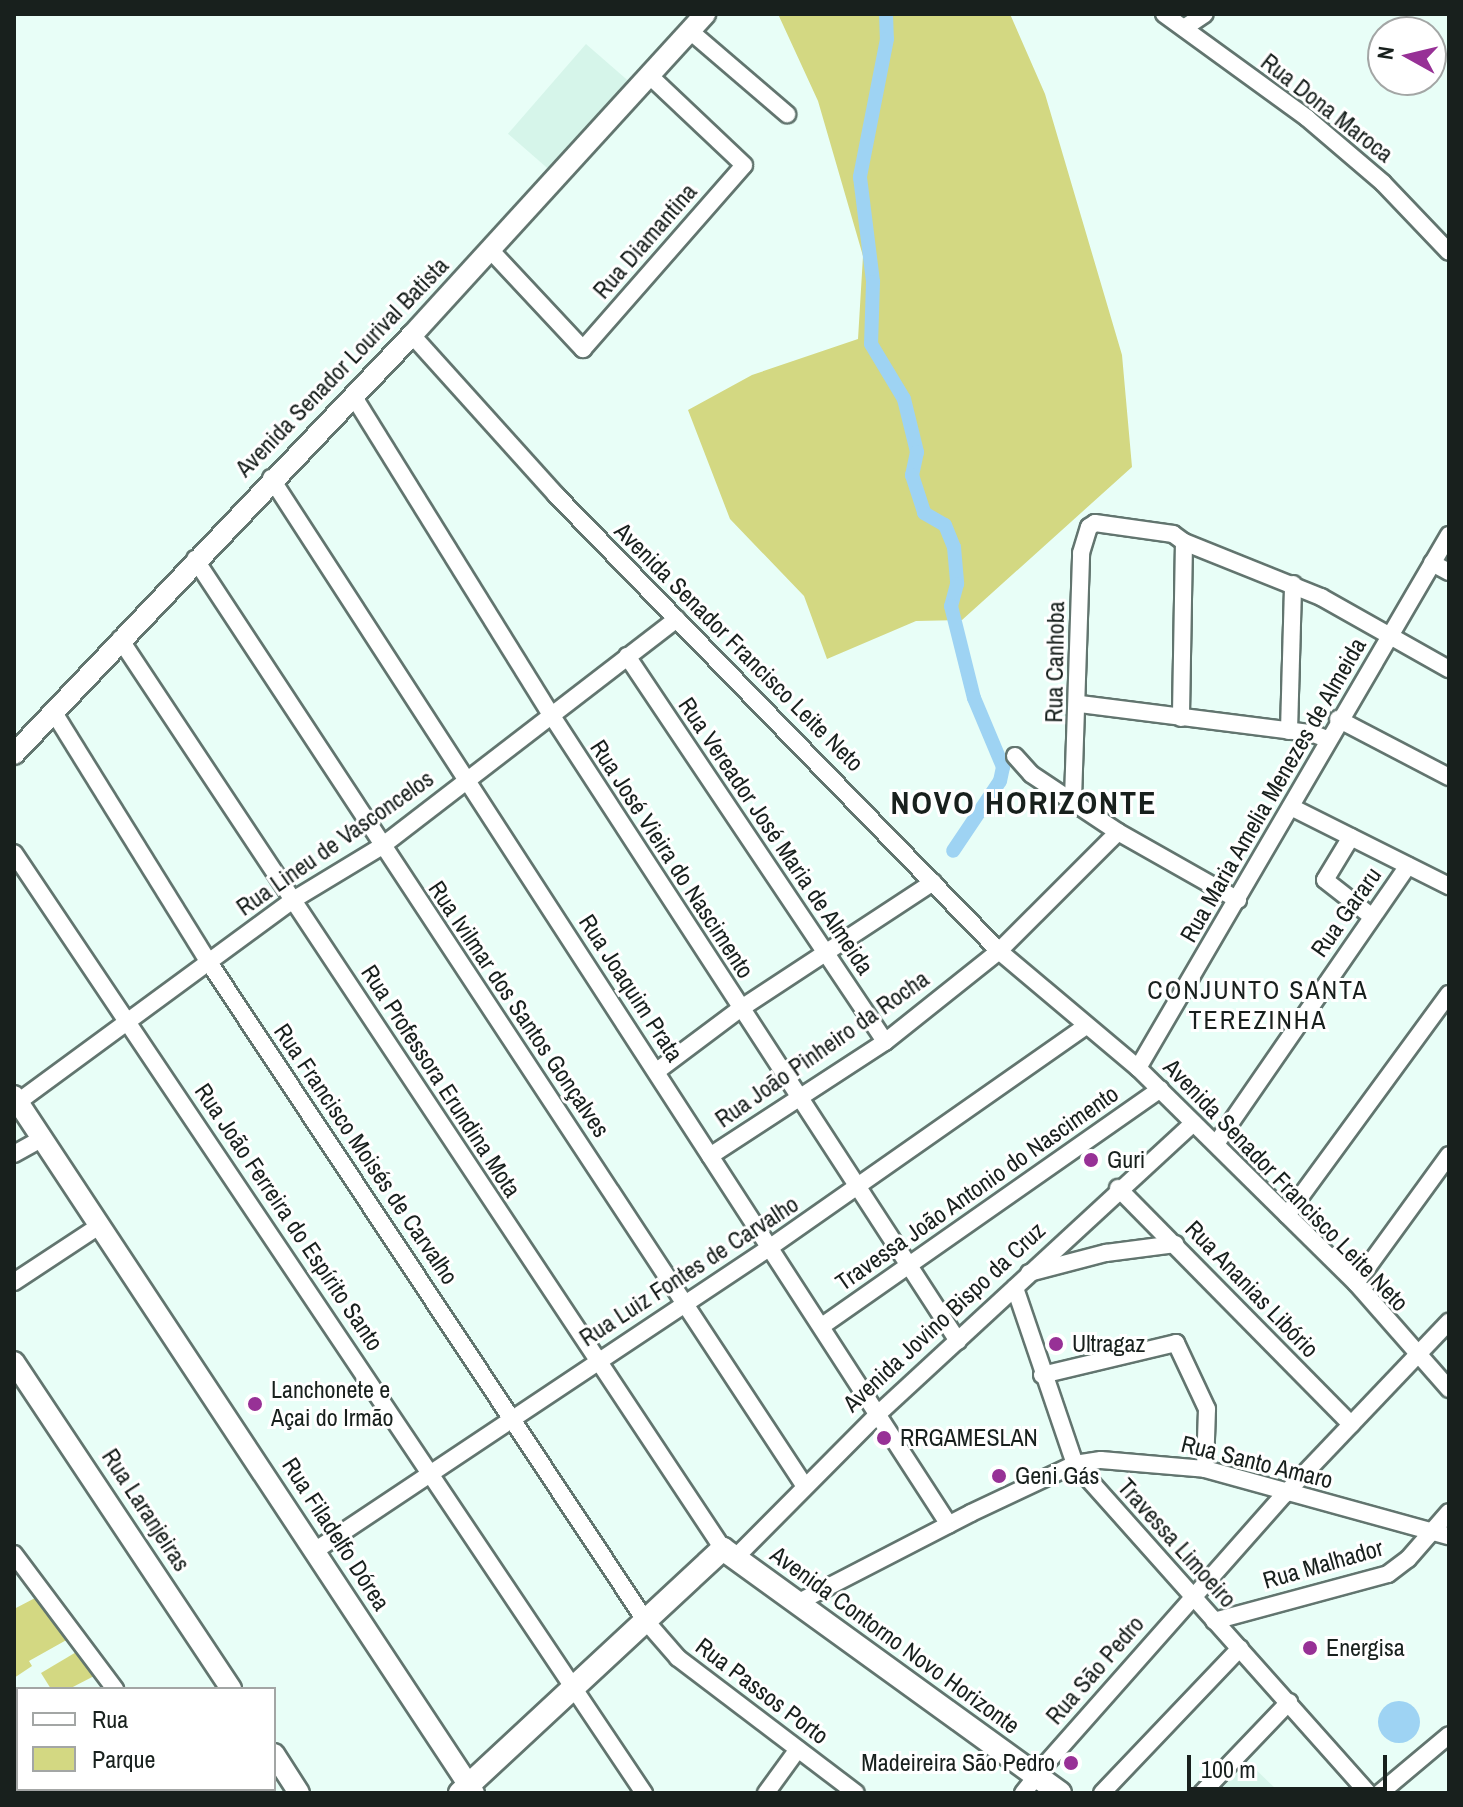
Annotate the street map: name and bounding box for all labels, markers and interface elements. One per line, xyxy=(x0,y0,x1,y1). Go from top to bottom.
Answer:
north arrow xyxy=(1367,16,1447,96)
text: N xyxy=(1369,44,1401,61)
street label: Rua Dona Maroca xyxy=(1255,47,1399,169)
street label: Rua Diamantina xyxy=(587,177,703,305)
street label: Avenida Senador Lourival Batista xyxy=(230,251,454,483)
street label: Avenida Senador Francisco Leite Neto xyxy=(609,517,869,777)
street label: Rua Canhoba xyxy=(1040,601,1070,723)
street label: Rua Maria Amelia Menezes de Almeida xyxy=(1173,632,1373,948)
street label: Rua Vereador José Maria de Almeida xyxy=(672,691,880,981)
street label: Rua José Vieira do Nascimento xyxy=(584,734,760,984)
street label: Rua Lineu de Vasconcelos xyxy=(231,764,439,922)
district label: NOVO HORIZONTE xyxy=(890,784,1158,822)
street label: Rua Gararu xyxy=(1305,862,1387,962)
street label: Rua Ivilmar dos Santos Gonçalves xyxy=(422,875,616,1143)
street label: Rua Joaquim Prata xyxy=(573,909,689,1067)
street label: Rua Professora Erundina Mota xyxy=(355,959,527,1203)
street label: Rua João Pinheiro da Rocha xyxy=(710,964,934,1134)
district label: CONJUNTO SANTA TEREZINHA xyxy=(1147,974,1369,1036)
street label: Rua Francisco Moisés de Carvalho xyxy=(268,1018,464,1290)
street label: Avenida Senador Francisco Leite Neto xyxy=(1158,1053,1414,1317)
street label: Rua João Ferreira do Espírito Santo xyxy=(189,1078,389,1356)
street label: Travessa João Antonio do Nascimento xyxy=(830,1079,1124,1297)
place label: Guri xyxy=(1107,1146,1145,1174)
marker: Guri xyxy=(1082,1151,1100,1169)
street label: Rua Luiz Fontes de Carvalho xyxy=(574,1189,804,1353)
street label: Rua Ananias Libório xyxy=(1179,1214,1325,1364)
street label: Avenida Jovino Bispo da Cruz xyxy=(837,1216,1051,1418)
place label: Ultragaz xyxy=(1072,1330,1145,1358)
marker: Ultragaz xyxy=(1047,1335,1065,1353)
place label: Lanchonete e Açai do Irmão xyxy=(271,1376,394,1432)
marker: Lanchonete e Açai do Irmão xyxy=(246,1395,264,1413)
place label: RRGAMESLAN xyxy=(900,1424,1038,1452)
marker: RRGAMESLAN xyxy=(875,1429,893,1447)
street label: Rua Santo Amaro xyxy=(1178,1429,1336,1495)
street label: Rua Laranjeiras xyxy=(96,1443,196,1577)
street label: Rua Filadelfo Dórea xyxy=(276,1452,396,1616)
place label: Geni Gás xyxy=(1015,1462,1099,1490)
marker: Geni Gás xyxy=(990,1467,1008,1485)
street label: Travessa Limoeiro xyxy=(1112,1473,1242,1613)
street label: Rua Malhador xyxy=(1260,1533,1386,1595)
street label: Avenida Contorno Novo Horizonte xyxy=(765,1540,1025,1740)
street label: Rua São Pedro xyxy=(1040,1610,1150,1730)
street label: Rua Passos Porto xyxy=(690,1632,834,1750)
place label: Energisa xyxy=(1326,1634,1405,1662)
marker: Energisa xyxy=(1301,1639,1319,1657)
legend xyxy=(16,1687,276,1791)
text: Rua xyxy=(92,1703,128,1735)
scale bar xyxy=(1191,1739,1391,1789)
text: Parque xyxy=(92,1743,155,1775)
place label: Madeireira São Pedro xyxy=(861,1749,1055,1777)
text: 100 m xyxy=(1201,1753,1256,1785)
marker: Madeireira São Pedro xyxy=(1062,1754,1080,1772)

